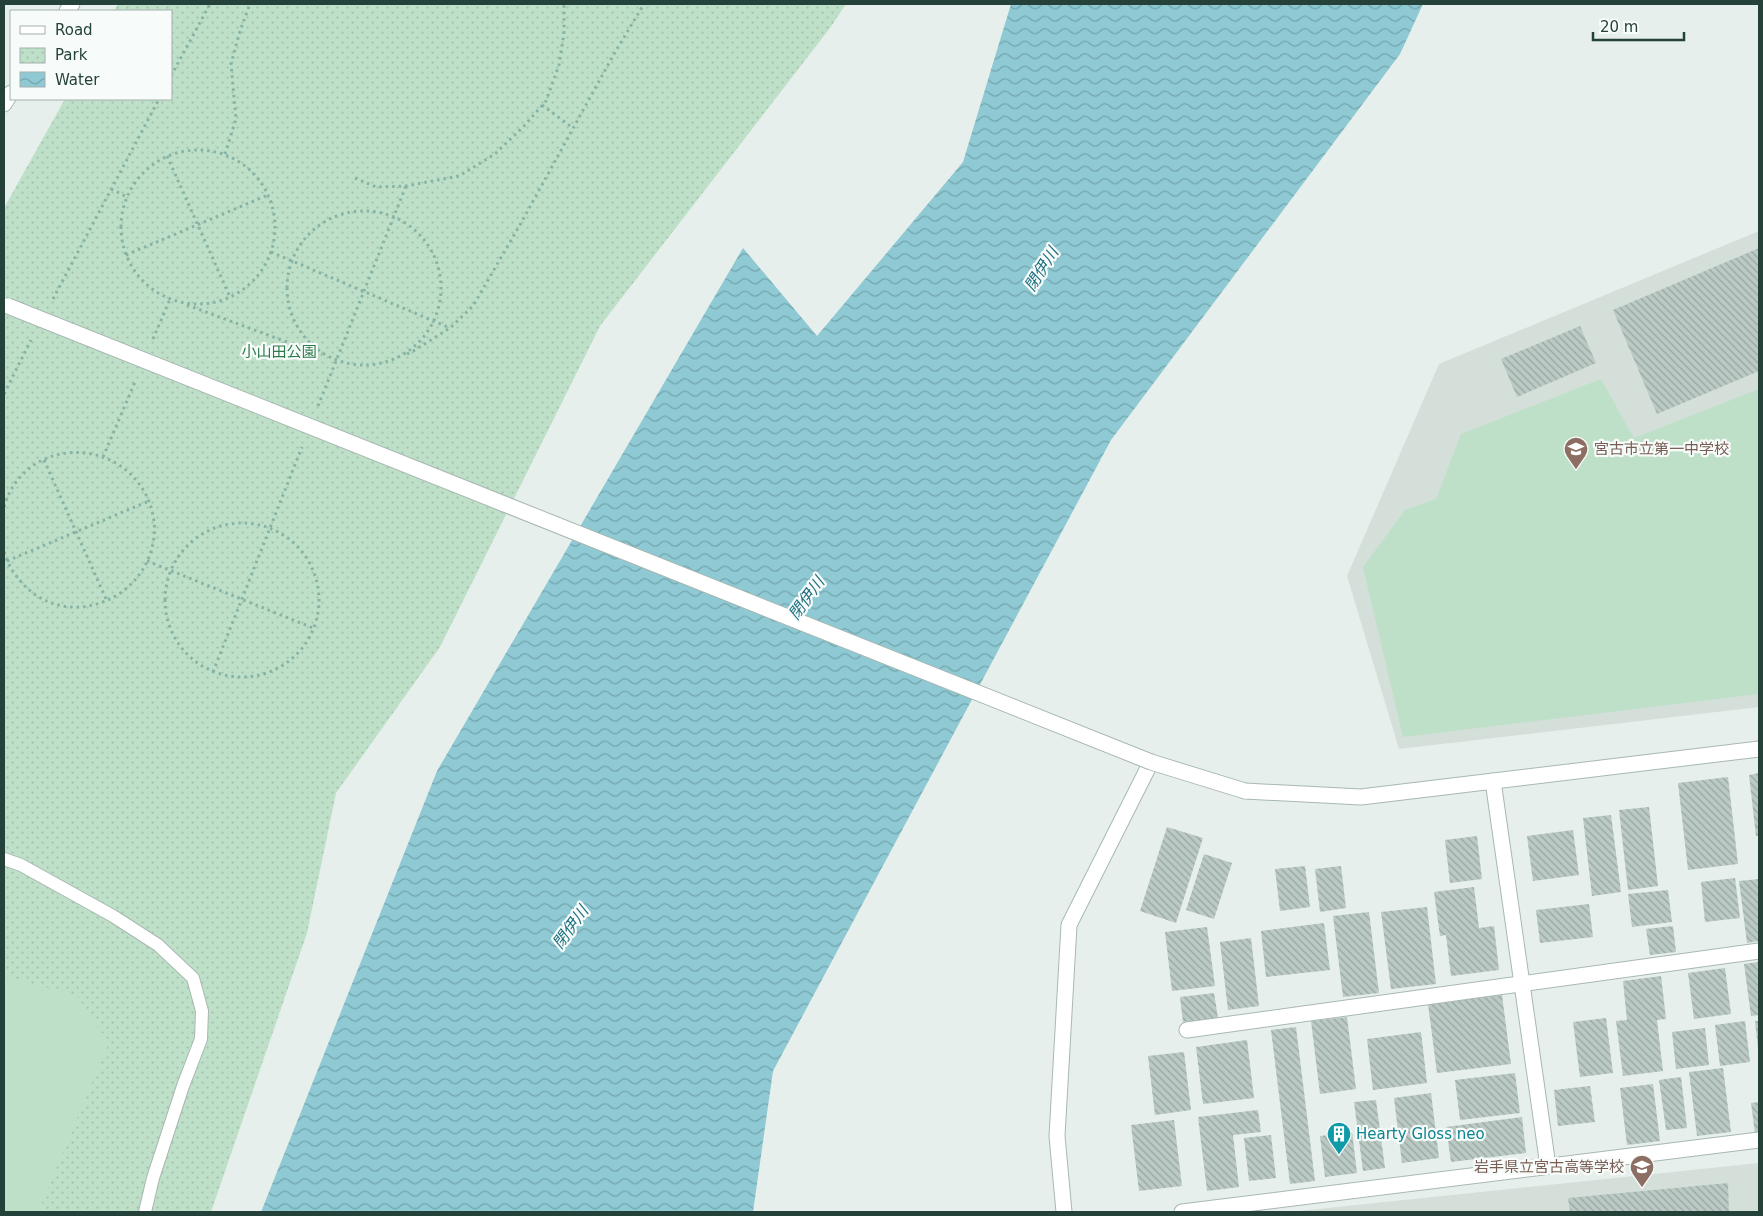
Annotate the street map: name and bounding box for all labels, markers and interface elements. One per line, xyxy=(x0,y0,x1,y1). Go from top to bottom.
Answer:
legend xyxy=(10,10,172,100)
scale bar xyxy=(1593,10,1684,42)
text: 20 m xyxy=(1600,18,1638,36)
text: Road xyxy=(55,21,93,39)
text: Park xyxy=(55,46,88,64)
text: Water xyxy=(55,71,100,89)
water label: 閉伊川 xyxy=(1021,242,1063,295)
park label: 小山田公園 xyxy=(241,343,317,361)
school or university icon: 宮古市立第一中学校 xyxy=(1563,436,1589,470)
place label: 宮古市立第一中学校 xyxy=(1594,440,1729,458)
water label: 閉伊川 xyxy=(785,572,829,623)
water label: 閉伊川 xyxy=(549,901,593,952)
building icon: Hearty Gloss neo xyxy=(1326,1121,1352,1155)
place label: Hearty Gloss neo xyxy=(1356,1125,1485,1143)
school or university icon: 岩手県立宮古高等学校 xyxy=(1629,1154,1655,1188)
place label: 岩手県立宮古高等学校 xyxy=(1474,1158,1624,1176)

